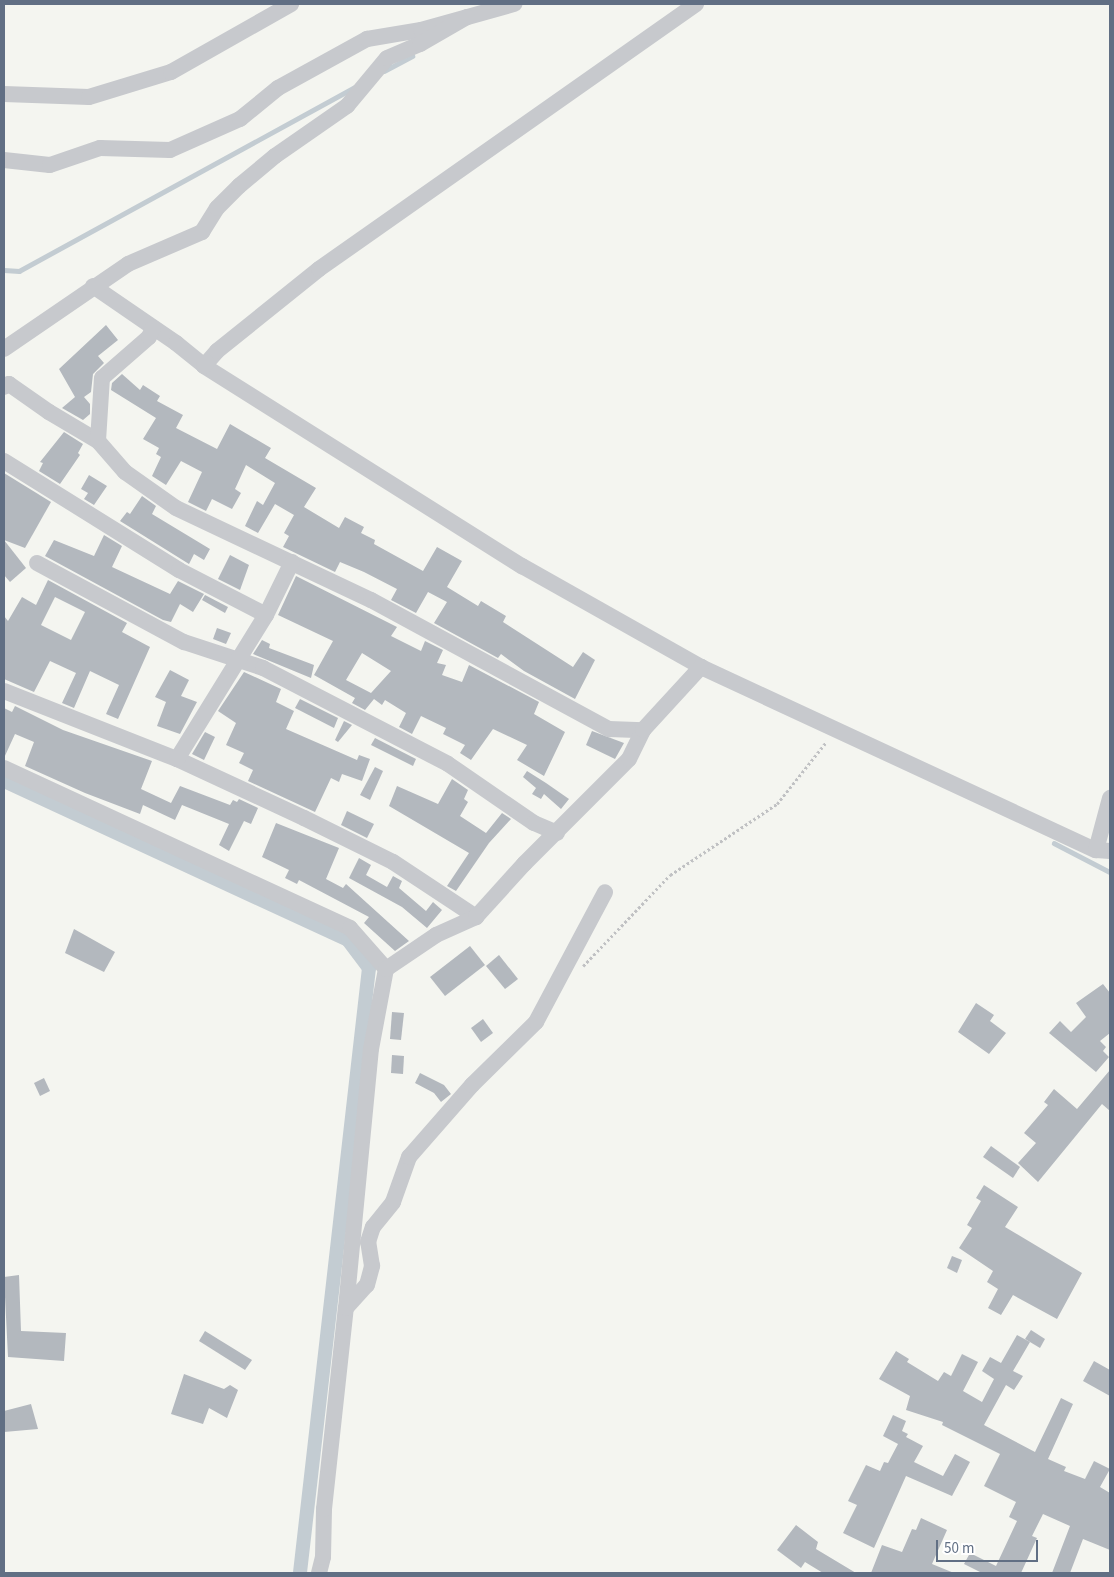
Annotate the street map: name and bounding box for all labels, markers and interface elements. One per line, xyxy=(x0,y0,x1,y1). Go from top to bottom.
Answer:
scale bar xyxy=(939,1530,1042,1562)
text: 50 m xyxy=(944,1538,974,1559)

